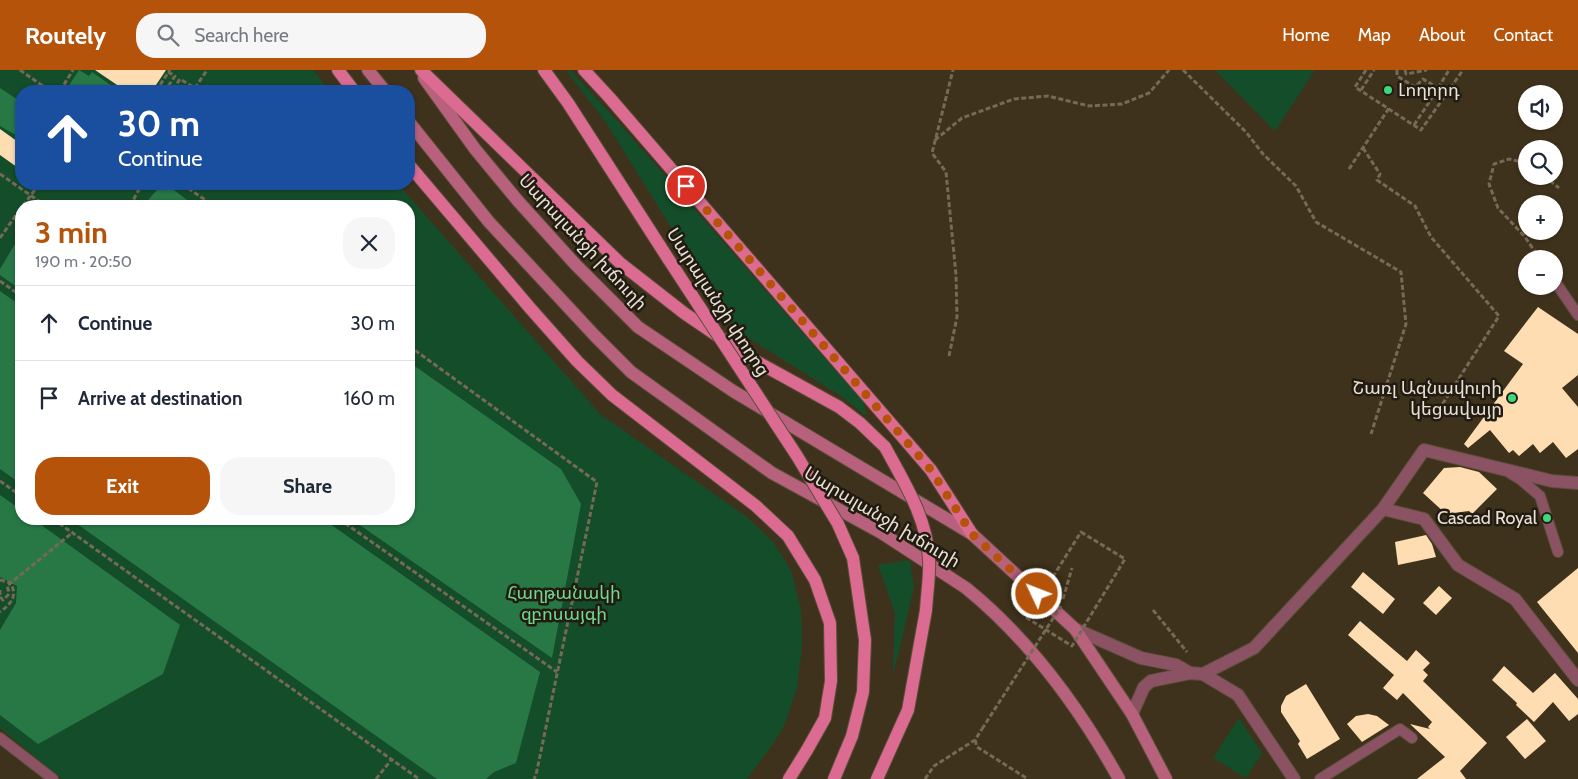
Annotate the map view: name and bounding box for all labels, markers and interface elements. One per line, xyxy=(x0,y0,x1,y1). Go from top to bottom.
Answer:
search box xyxy=(136,13,486,58)
text: Routely xyxy=(25,21,106,50)
icon: search xyxy=(154,21,182,49)
text: Search here xyxy=(194,24,289,47)
text: Home xyxy=(1282,24,1330,46)
text: Map xyxy=(1358,24,1391,46)
text: About xyxy=(1419,24,1465,46)
text: Contact xyxy=(1493,24,1553,46)
place label: Լողորդ xyxy=(1398,79,1460,101)
marker: Լողորդ xyxy=(1382,84,1394,96)
map controls xyxy=(1518,85,1563,295)
button: sound xyxy=(1518,85,1563,130)
text: 30 m xyxy=(118,102,200,145)
icon: ahead xyxy=(35,105,100,170)
button: search xyxy=(1518,140,1563,185)
text: Continue xyxy=(118,145,203,172)
pin xyxy=(665,165,707,207)
street label: Սարալանջի խճուղի xyxy=(514,169,652,315)
icon: arrive xyxy=(672,172,700,200)
button: + xyxy=(1518,195,1563,240)
text: 3 min xyxy=(35,214,108,251)
button: close xyxy=(343,217,395,269)
street label: Սարալանջի փողոց xyxy=(662,224,774,380)
button: − xyxy=(1518,250,1563,295)
text: 190 m · 20:50 xyxy=(35,252,132,271)
icon: ahead xyxy=(35,309,63,337)
text: Continue xyxy=(78,312,152,335)
text: 30 m xyxy=(351,312,395,335)
place label: Շառլ Ազնավուրի կեցավայր xyxy=(1353,377,1502,420)
icon: arrive xyxy=(35,384,63,412)
text: Arrive at destination xyxy=(78,387,242,410)
text: 160 m xyxy=(344,387,395,410)
marker: Շառլ Ազնավուրի կեցավայր xyxy=(1506,392,1518,404)
button: Exit xyxy=(35,457,210,515)
button: Share xyxy=(220,457,395,515)
street label: Սարալանջի խճուղի xyxy=(800,462,964,572)
place label: Cascad Royal xyxy=(1437,507,1538,529)
marker: Cascad Royal xyxy=(1541,512,1553,524)
position arrow xyxy=(1010,567,1062,619)
park label: Հաղթանակի զբոսայգի xyxy=(507,582,621,625)

